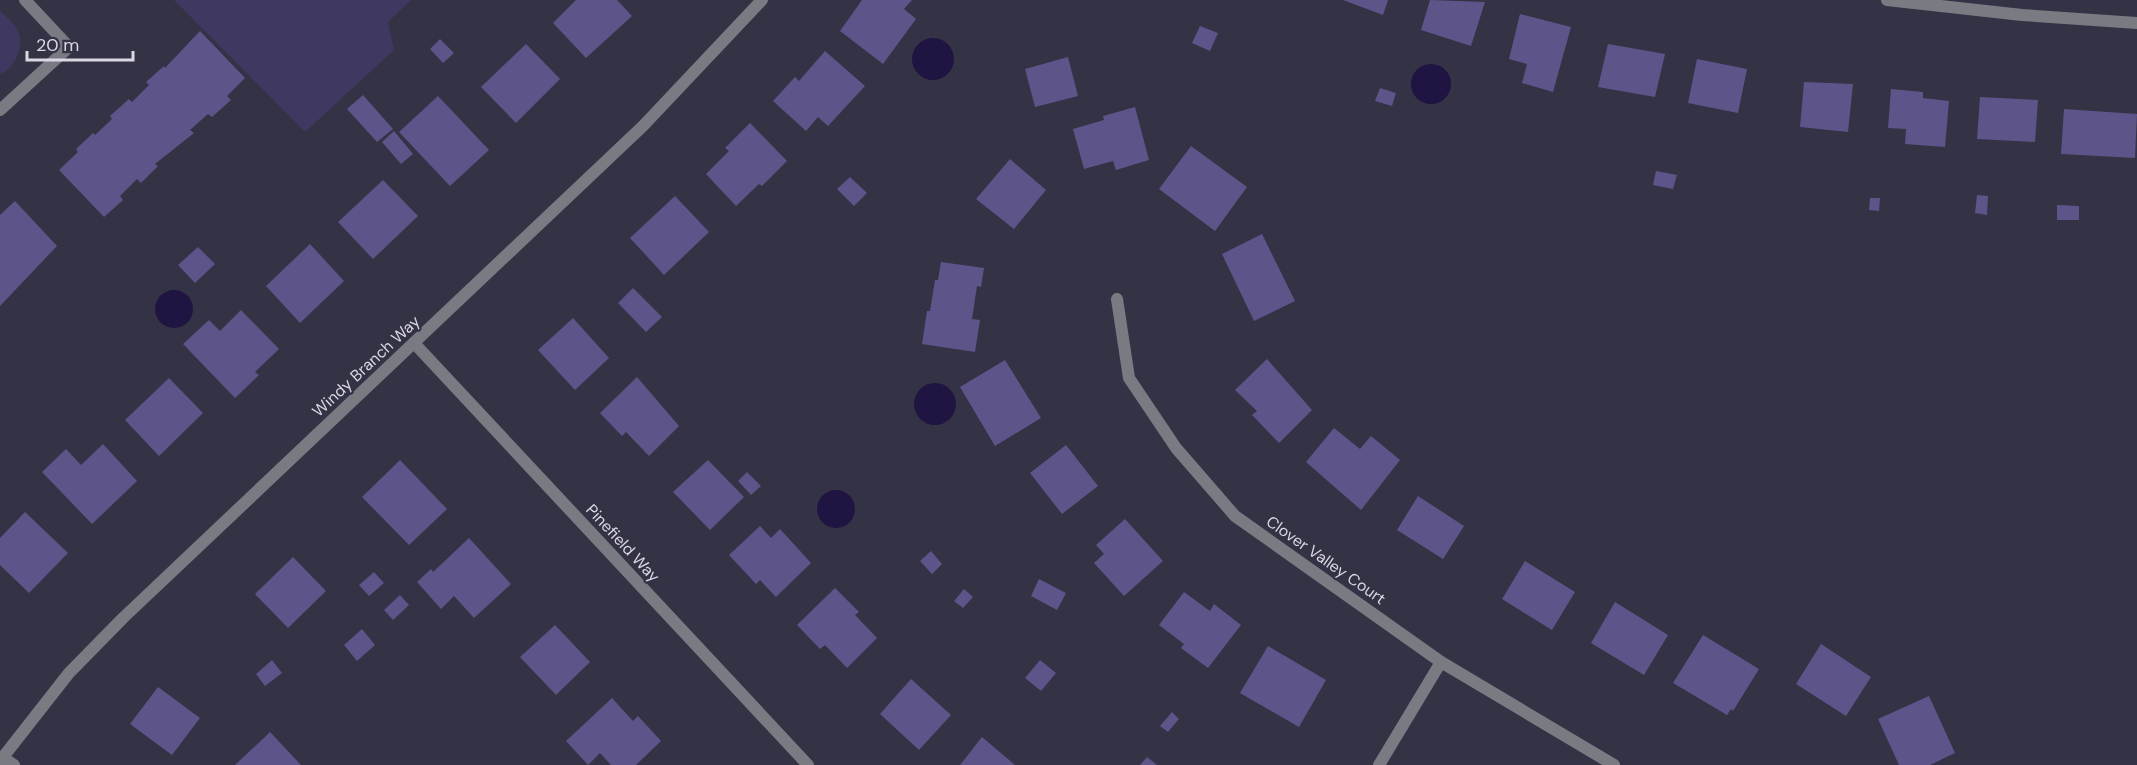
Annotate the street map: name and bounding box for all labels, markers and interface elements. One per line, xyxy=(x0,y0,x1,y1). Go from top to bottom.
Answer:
scale bar xyxy=(27,24,134,62)
text: 20 m xyxy=(36,33,79,57)
street label: Windy Branch Way xyxy=(308,311,424,421)
street label: Pinefield Way xyxy=(581,499,665,587)
street label: Clover Valley Court xyxy=(1262,511,1390,609)

